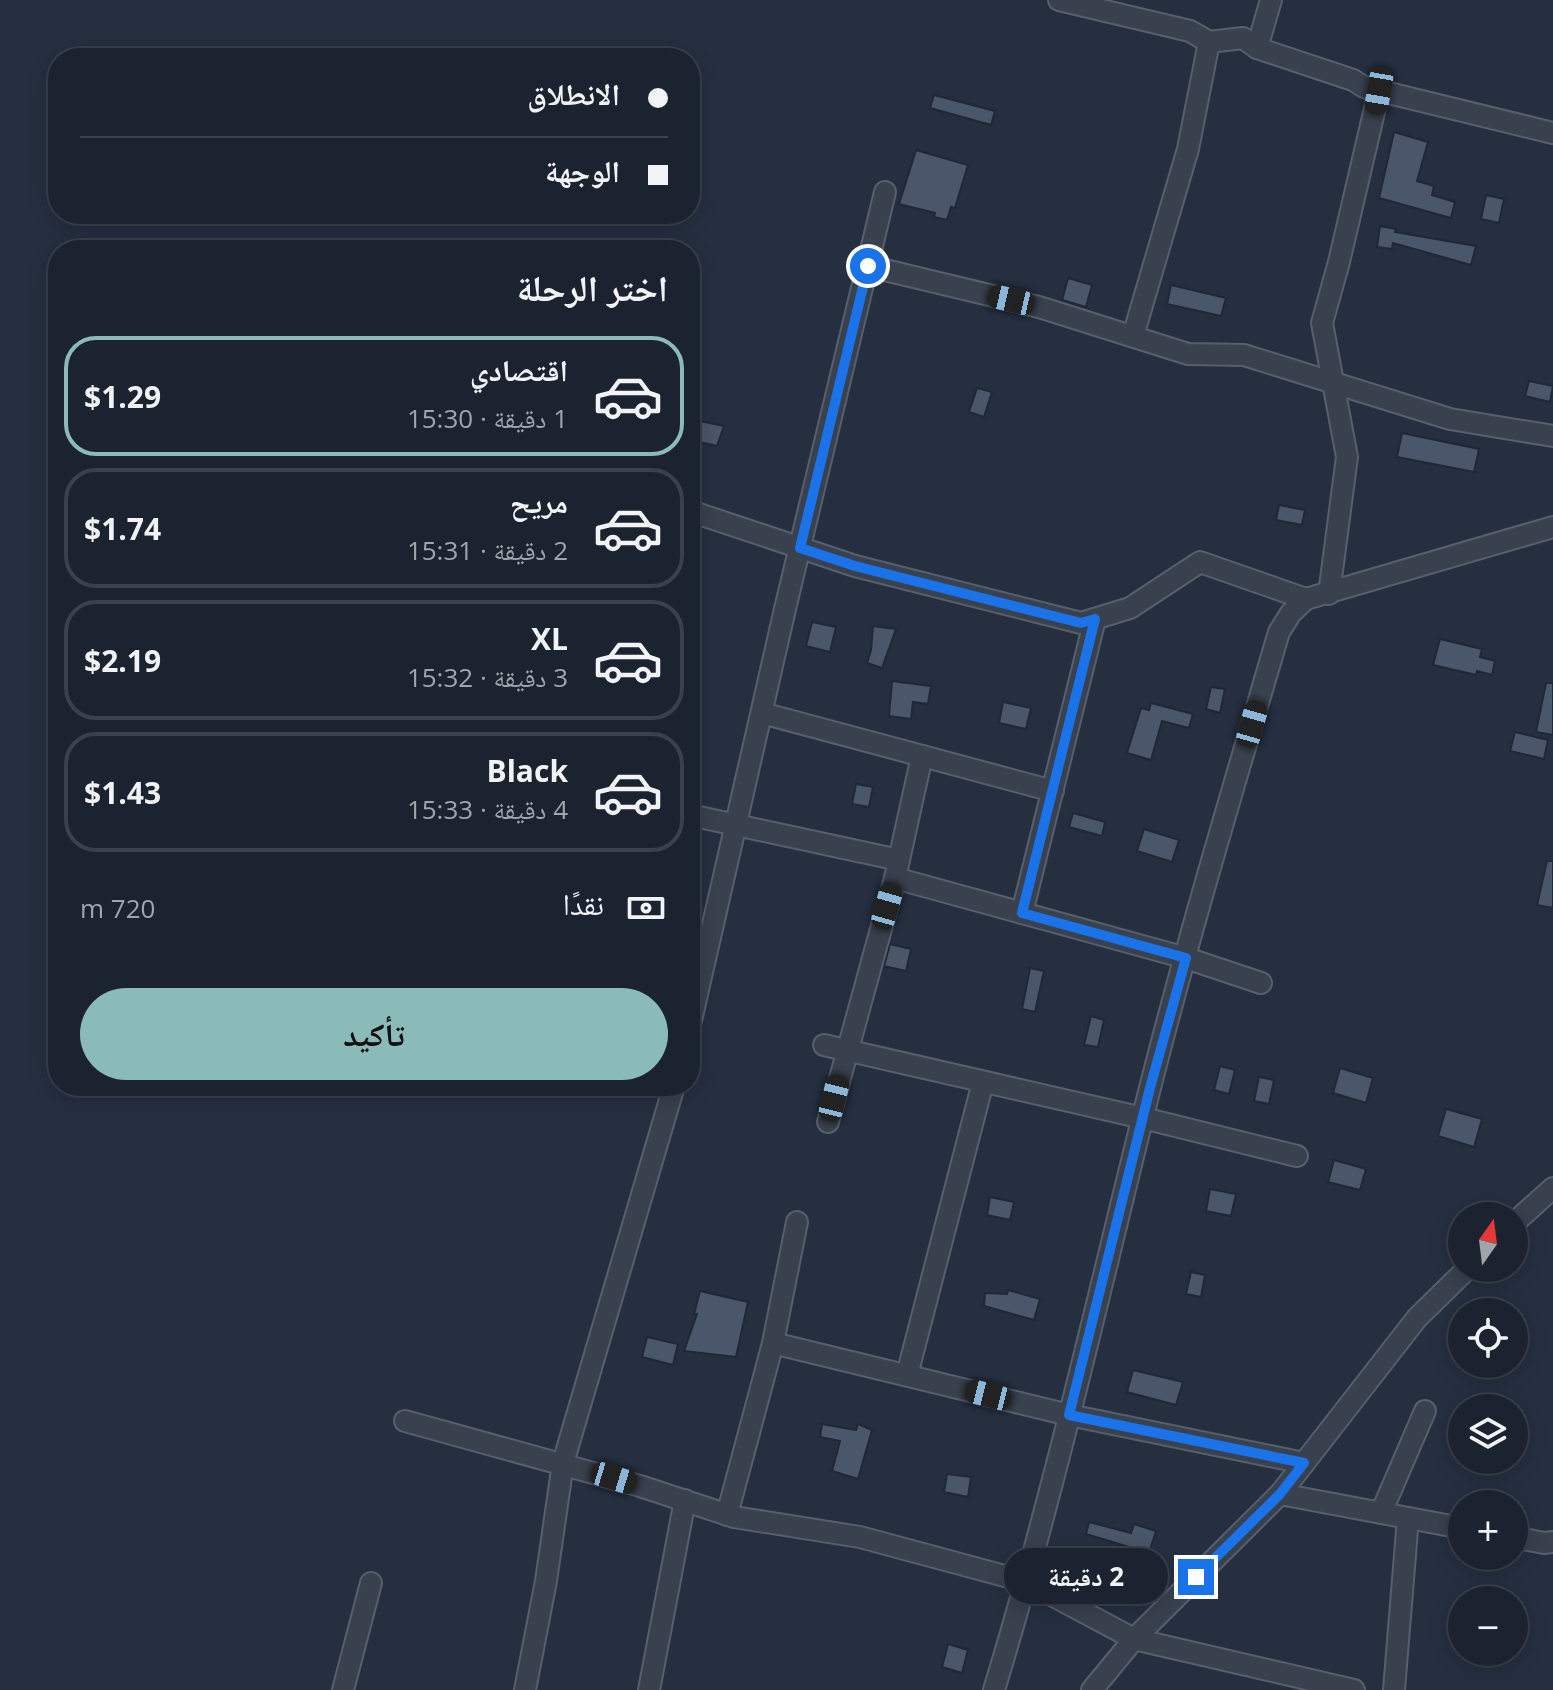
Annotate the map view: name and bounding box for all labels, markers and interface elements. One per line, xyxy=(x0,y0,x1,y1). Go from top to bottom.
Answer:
car xyxy=(1363,65,1395,117)
text: الانطلاق xyxy=(527,73,620,114)
text: الوجهة xyxy=(545,150,620,191)
route start xyxy=(850,248,886,284)
text: اختر الرحلة xyxy=(517,263,668,312)
car xyxy=(985,283,1037,317)
text: اقتصادي xyxy=(470,349,568,390)
icon: car xyxy=(592,360,664,432)
text: $1.29 xyxy=(84,376,161,417)
text: 1 دقيقة · 15:30 xyxy=(407,400,568,436)
text: مريح xyxy=(510,481,568,522)
icon: car xyxy=(592,492,664,564)
text: $1.74 xyxy=(84,508,161,549)
text: 2 دقيقة · 15:31 xyxy=(407,532,568,568)
text: XL xyxy=(531,618,568,659)
icon: car xyxy=(592,624,664,696)
text: $2.19 xyxy=(84,640,161,681)
text: 3 دقيقة · 15:32 xyxy=(407,659,568,695)
car xyxy=(1234,698,1270,750)
text: Black xyxy=(487,750,568,791)
icon: car xyxy=(592,756,664,828)
text: $1.43 xyxy=(84,772,161,813)
text: 4 دقيقة · 15:33 xyxy=(407,791,568,827)
car xyxy=(869,880,905,932)
text: نقدًا xyxy=(563,883,604,924)
icon: cash xyxy=(624,886,668,930)
text: 720 m xyxy=(80,890,155,926)
button: تأكيد xyxy=(80,988,668,1080)
car xyxy=(817,1072,851,1124)
north arrow xyxy=(1448,1202,1528,1282)
map controls xyxy=(1448,1202,1528,1666)
button: locate xyxy=(1448,1298,1528,1378)
car xyxy=(962,1378,1014,1412)
button: layers xyxy=(1448,1394,1528,1474)
car xyxy=(588,1460,640,1496)
button: + xyxy=(1448,1490,1528,1570)
callout: 2 دقيقة xyxy=(1004,1549,1168,1605)
text: 2 دقيقة xyxy=(1048,1558,1124,1594)
route end xyxy=(1178,1559,1214,1595)
button: − xyxy=(1448,1586,1528,1666)

